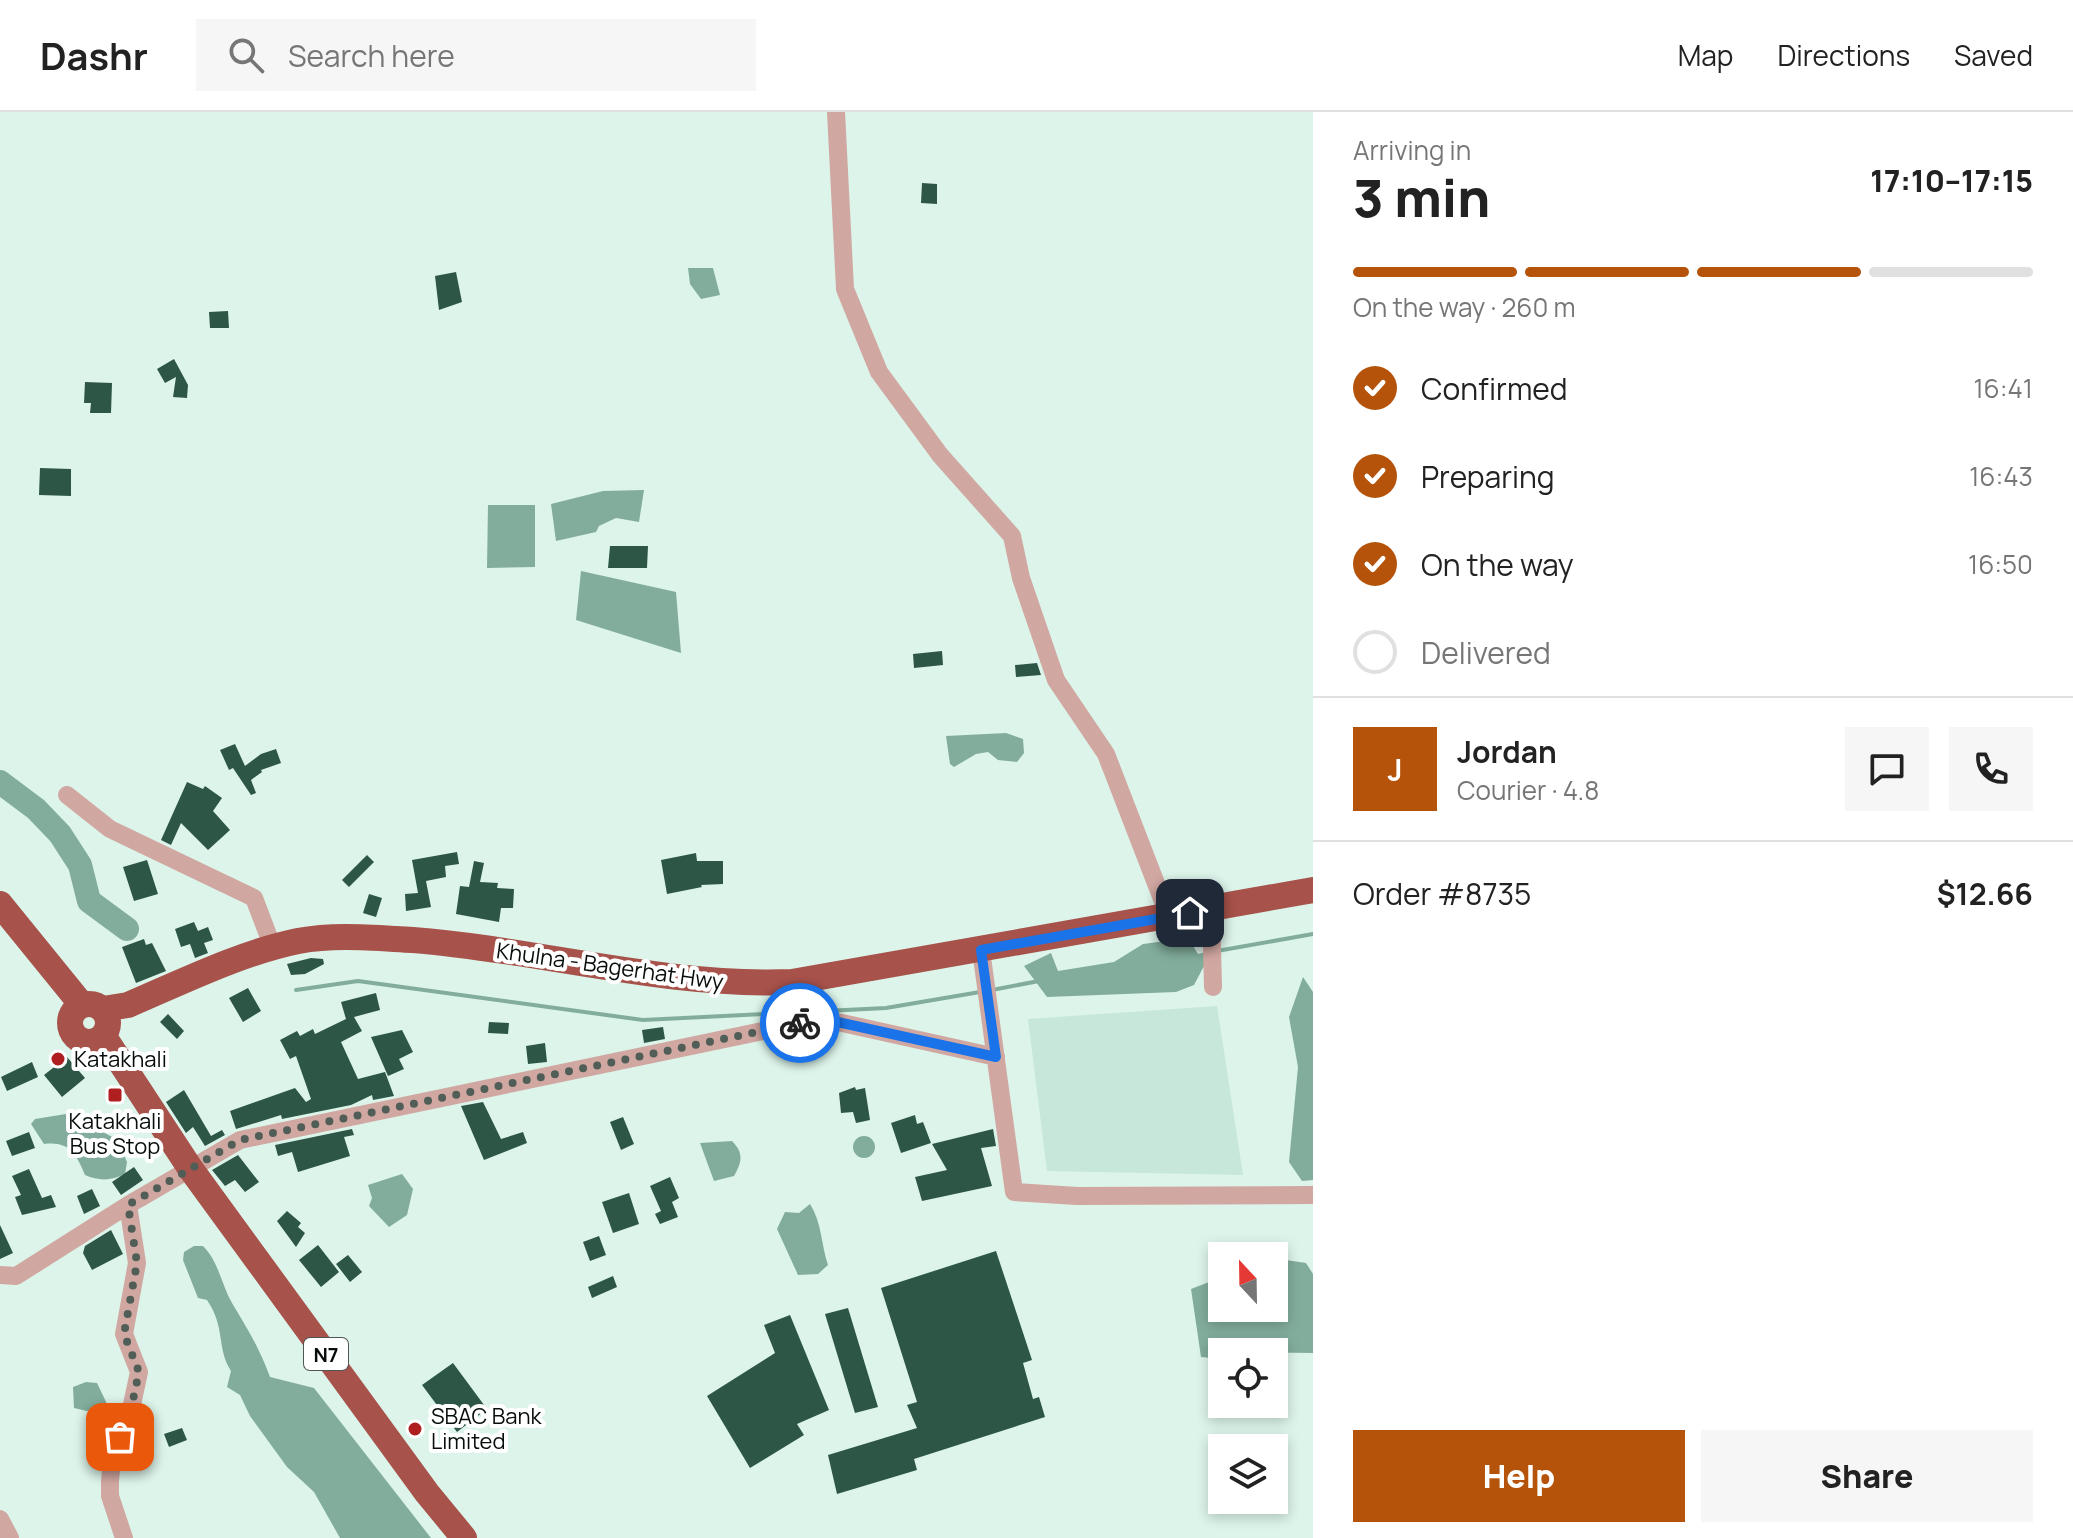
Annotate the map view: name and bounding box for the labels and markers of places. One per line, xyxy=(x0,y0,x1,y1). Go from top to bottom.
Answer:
pin xyxy=(1156,879,1224,947)
place label: Katakhali xyxy=(74,1044,167,1074)
marker: Katakhali xyxy=(49,1050,67,1068)
marker: Katakhali Bus Stop xyxy=(106,1086,124,1104)
place label: Katakhali Bus Stop xyxy=(69,1106,161,1161)
place label: SBAC Bank Limited xyxy=(431,1401,542,1456)
pin xyxy=(86,1403,154,1471)
marker: SBAC Bank Limited xyxy=(406,1420,424,1438)

